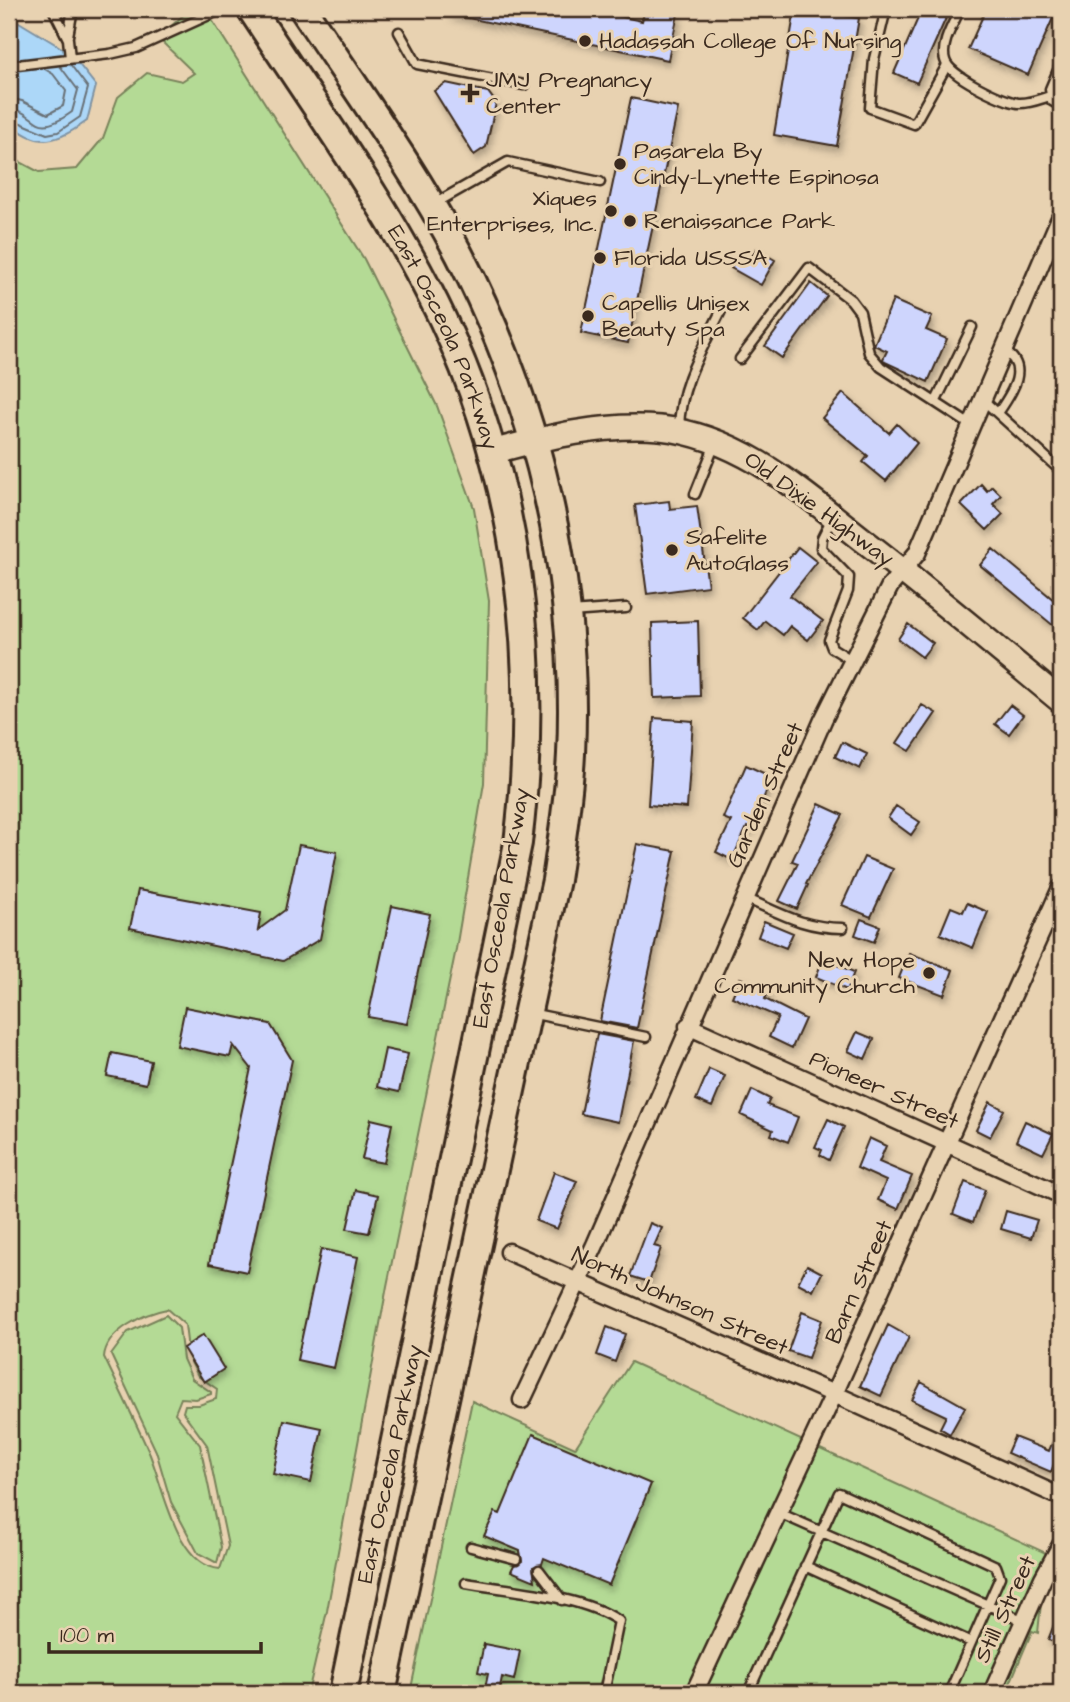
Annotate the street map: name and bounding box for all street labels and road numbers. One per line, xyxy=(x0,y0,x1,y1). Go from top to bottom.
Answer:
street label: East Osceola Parkway xyxy=(380,219,507,454)
street label: Old Dixie Highway xyxy=(737,444,901,575)
street label: Garden Street xyxy=(719,716,812,873)
street label: East Osceola Parkway xyxy=(464,785,539,1031)
street label: Pioneer Street xyxy=(804,1043,964,1138)
street label: Barn Street xyxy=(817,1214,901,1349)
street label: North Johnson Street xyxy=(567,1239,794,1364)
street label: East Osceola Parkway xyxy=(349,1342,432,1586)
street label: Still Street xyxy=(966,1550,1044,1668)

